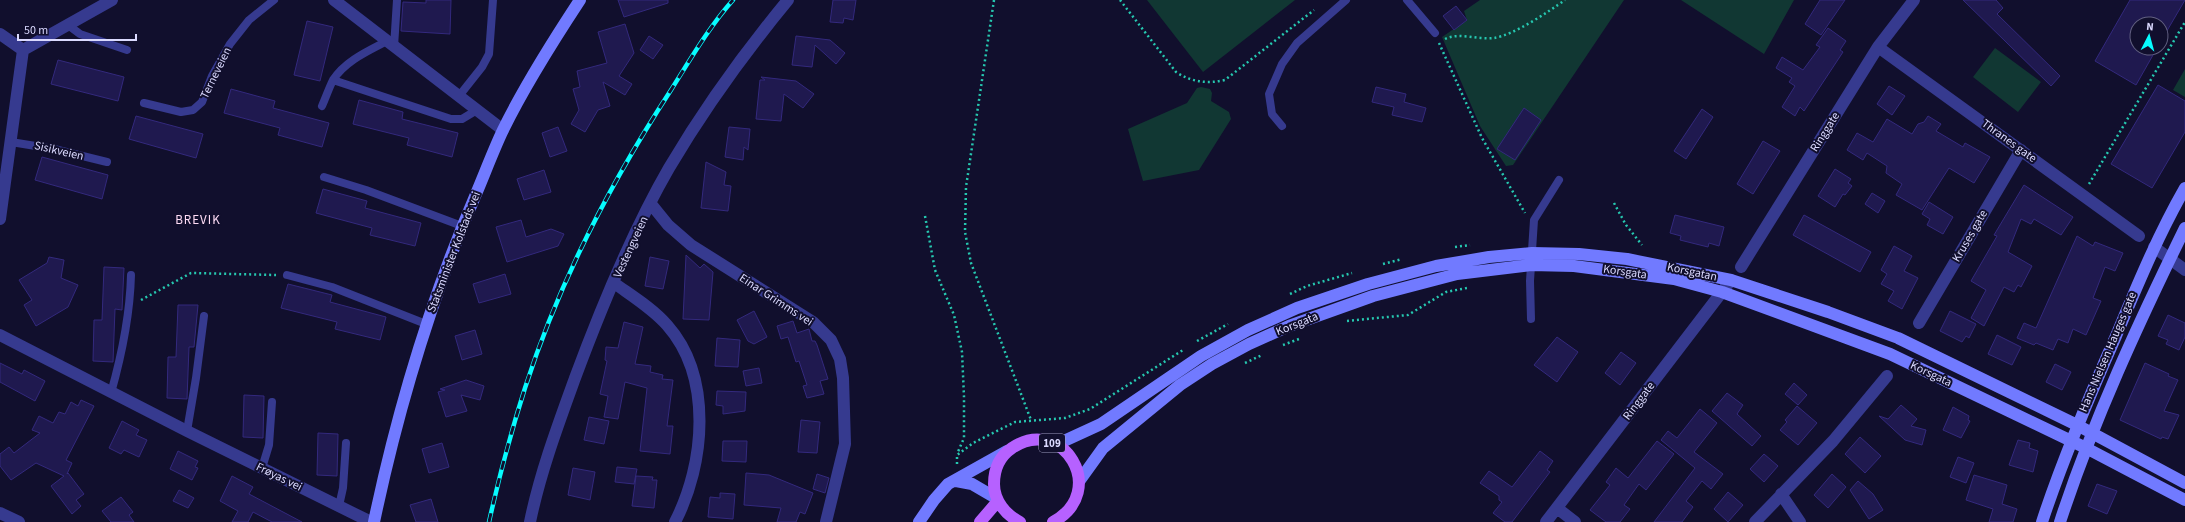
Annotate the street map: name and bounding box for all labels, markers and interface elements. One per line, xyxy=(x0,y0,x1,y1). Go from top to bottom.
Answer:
scale bar xyxy=(18,16,136,42)
north arrow xyxy=(2129,16,2169,56)
text: N xyxy=(2146,19,2154,34)
text: 50 m xyxy=(24,22,48,39)
street label: Terneveien xyxy=(196,44,236,102)
street label: Ringgate xyxy=(1806,109,1844,155)
street label: Thranes gate xyxy=(1978,115,2040,167)
street label: Sisikveien xyxy=(33,137,85,165)
street label: Statsminister Kolstads vei xyxy=(423,189,485,315)
street label: Kruses gate xyxy=(1948,207,1992,265)
district label: BREVIK xyxy=(175,211,221,229)
street label: Vestengveien xyxy=(609,213,653,281)
street label: Korsgatan xyxy=(1665,258,1719,286)
street label: Korsgata xyxy=(1602,261,1648,283)
street label: Einar Grimms vei xyxy=(736,270,816,330)
street label: Hans Nielsen Hauges gate xyxy=(2075,289,2141,415)
street label: Korsgata xyxy=(1273,308,1321,340)
street label: Korsgata xyxy=(1907,357,1955,391)
street label: Ringgate xyxy=(1619,378,1659,424)
road number: 109 xyxy=(1039,434,1065,452)
street label: Frøyas vei xyxy=(253,459,305,496)

